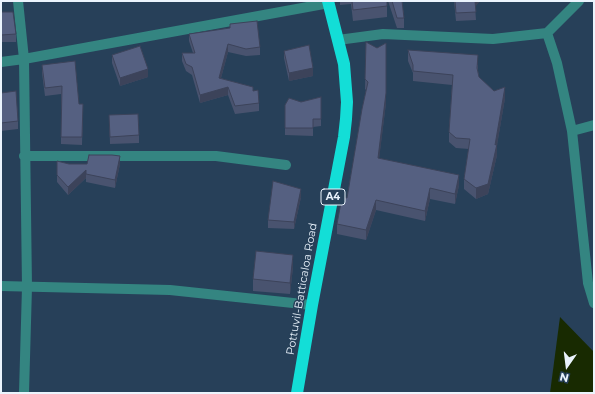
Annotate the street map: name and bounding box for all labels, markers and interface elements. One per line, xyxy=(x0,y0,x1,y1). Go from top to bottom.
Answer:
road number: A4 xyxy=(321,189,345,205)
street label: Pottuvil-Batticaloa Road xyxy=(284,222,320,356)
north arrow xyxy=(547,346,587,386)
text: N xyxy=(558,370,570,386)

